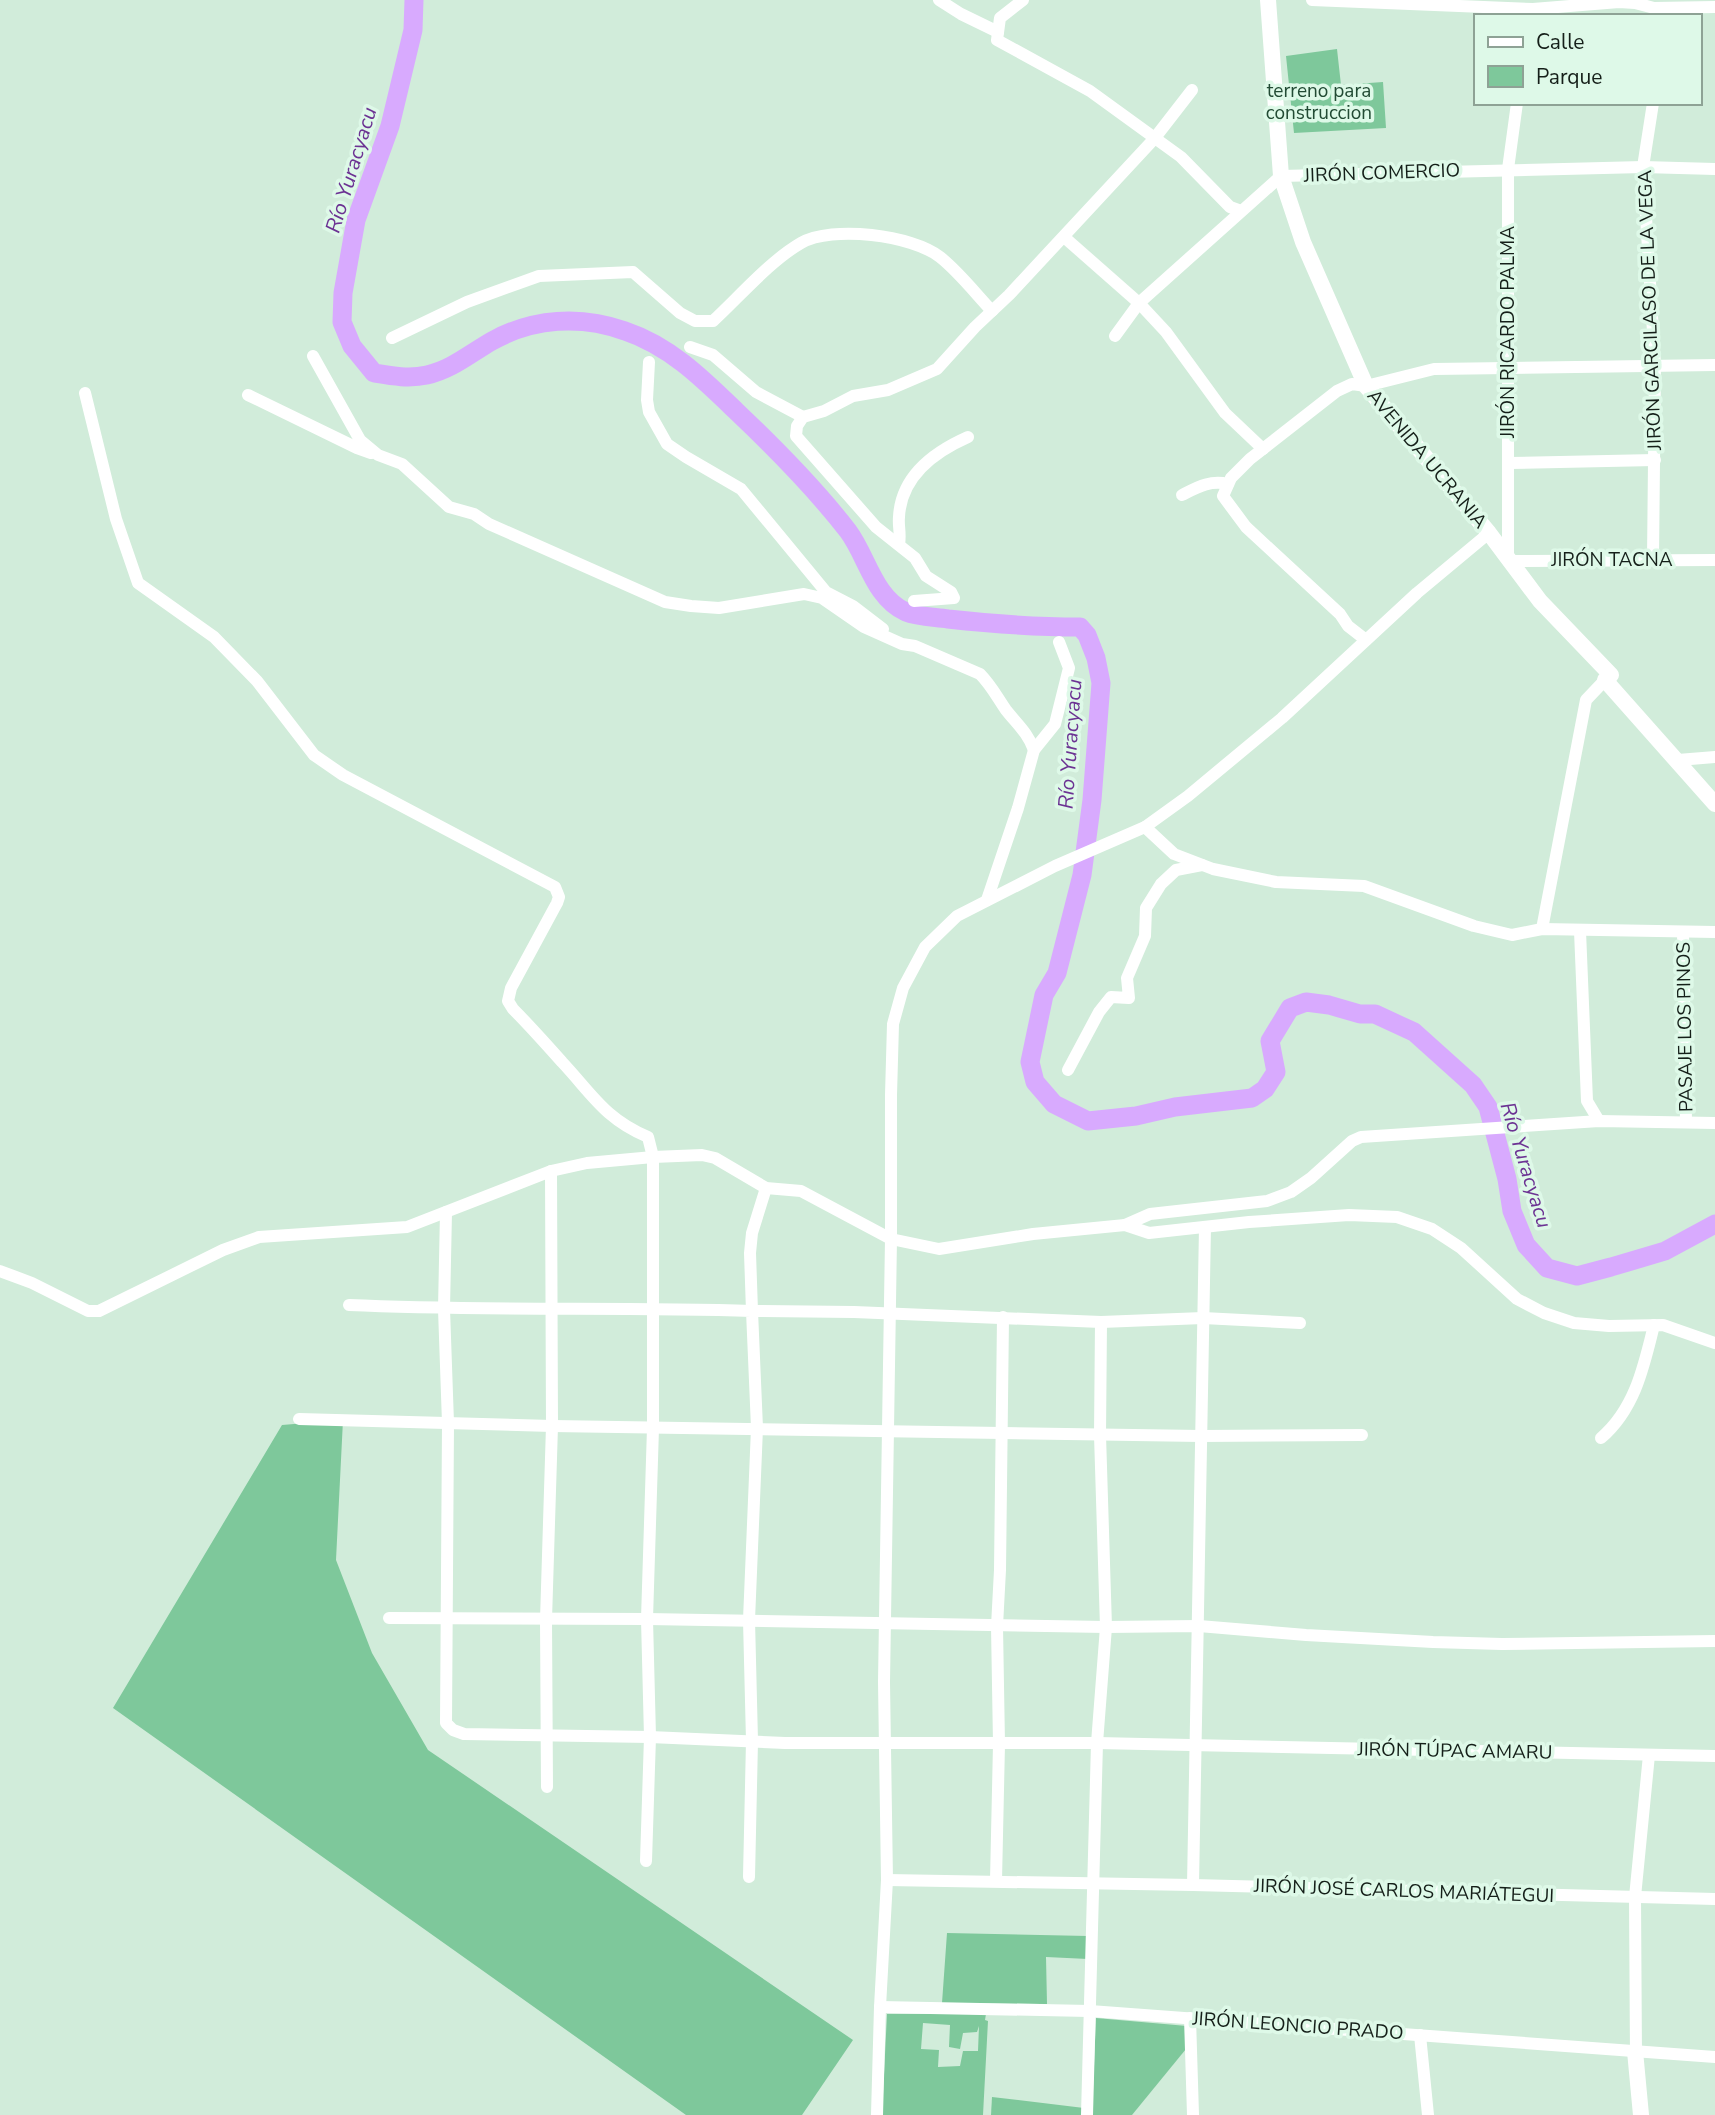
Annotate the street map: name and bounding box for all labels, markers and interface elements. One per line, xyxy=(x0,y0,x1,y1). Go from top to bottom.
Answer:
legend xyxy=(1474,14,1701,105)
text: Calle xyxy=(1536,28,1584,56)
text: Parque xyxy=(1536,63,1603,91)
park label: terreno para construccion xyxy=(1266,78,1372,126)
water label: Río Yuracyacu xyxy=(319,104,383,236)
street label: JIRÓN COMERCIO xyxy=(1302,157,1461,189)
street label: JIRÓN GARCILASO DE LA VEGA xyxy=(1632,169,1668,452)
street label: JIRÓN RICARDO PALMA xyxy=(1495,226,1521,439)
street label: AVENIDA UCRANIA xyxy=(1361,384,1493,534)
street label: JIRÓN TACNA xyxy=(1550,547,1673,573)
water label: Río Yuracyacu xyxy=(1051,678,1089,810)
street label: PASAJE LOS PINOS xyxy=(1671,942,1699,1112)
water label: Río Yuracyacu xyxy=(1494,1099,1558,1231)
street label: JIRÓN TÚPAC AMARU xyxy=(1356,1736,1553,1766)
street label: JIRÓN JOSÉ CARLOS MARIÁTEGUI xyxy=(1252,1873,1555,1909)
street label: JIRÓN LEONCIO PRADO xyxy=(1191,2006,1404,2046)

